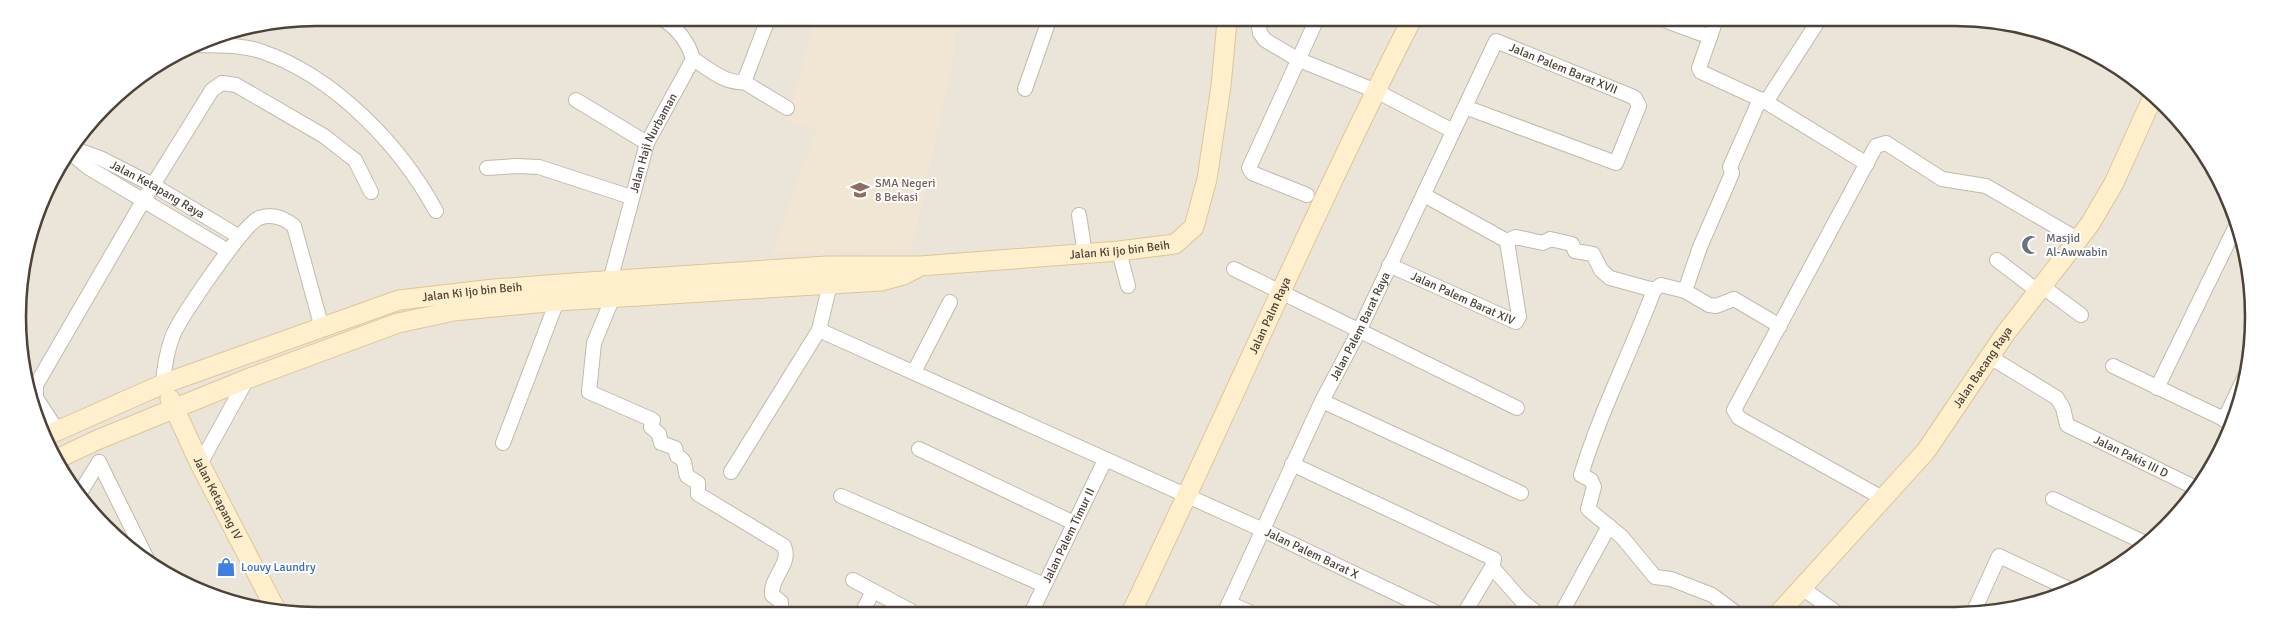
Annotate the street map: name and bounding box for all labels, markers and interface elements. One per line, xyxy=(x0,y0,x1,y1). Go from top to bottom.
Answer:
street label: Jalan Palem Barat XVII xyxy=(1507,40,1620,97)
street label: Jalan Haji Nurbaman xyxy=(626,90,680,195)
street label: Jalan Ketapang Raya xyxy=(108,157,207,222)
place label: SMA Negeri 8 Bekasi xyxy=(875,176,936,205)
school or university icon: SMA Negeri 8 Bekasi xyxy=(849,179,871,201)
place label: Masjid Al-Awwabin xyxy=(2046,231,2107,260)
mosque icon: Masjid Al-Awwabin xyxy=(2020,234,2042,256)
street label: Jalan Ki Ijo bin Beih xyxy=(1069,237,1171,262)
street label: Jalan Palem Barat XIV xyxy=(1409,268,1517,328)
street label: Jalan Palem Barat Raya xyxy=(1327,270,1393,383)
street label: Jalan Palm Raya xyxy=(1246,275,1294,356)
street label: Jalan Ki Ijo bin Beih xyxy=(421,279,523,305)
street label: Jalan Bacang Raya xyxy=(1950,323,2016,411)
street label: Jalan Pakis III D xyxy=(2092,432,2171,481)
street label: Jalan Ketapang IV xyxy=(190,454,246,542)
street label: Jalan Palem Timur II xyxy=(1039,485,1098,585)
street label: Jalan Palem Barat X xyxy=(1263,525,1361,582)
shop icon: Louvy Laundry xyxy=(215,556,237,578)
place label: Louvy Laundry xyxy=(241,560,316,575)

